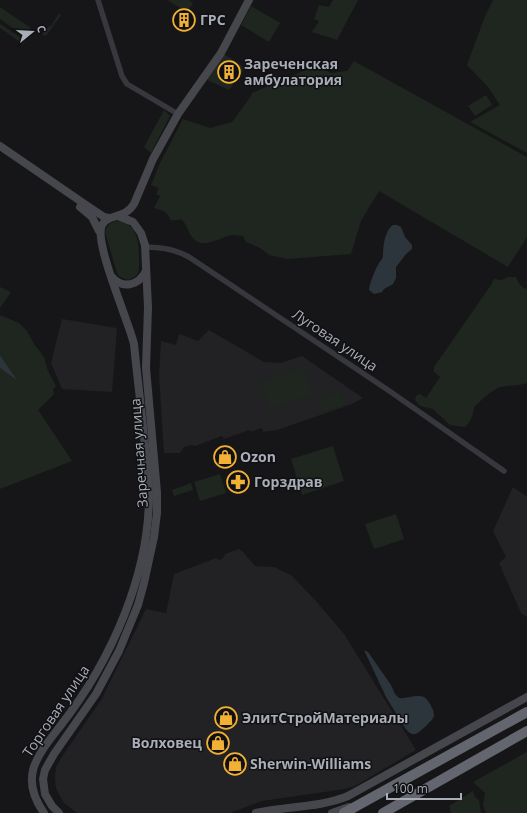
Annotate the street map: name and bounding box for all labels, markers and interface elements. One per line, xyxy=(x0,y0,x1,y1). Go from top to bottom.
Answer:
building icon: ГРС xyxy=(171,7,197,33)
place label: ГРС xyxy=(200,10,226,29)
north arrow xyxy=(12,12,52,52)
text: С xyxy=(34,23,50,34)
place label: Зареченская амбулатория xyxy=(244,54,342,89)
building icon: Зареченская амбулатория xyxy=(216,59,242,85)
street label: Луговая улица xyxy=(289,304,382,375)
street label: Заречная улица xyxy=(125,398,152,508)
shop icon: Ozon xyxy=(212,444,238,470)
place label: Ozon xyxy=(240,447,276,466)
pharmacy icon: Горздрав xyxy=(225,469,251,495)
place label: Горздрав xyxy=(254,472,323,491)
street label: Торговая улица xyxy=(18,661,93,760)
shop icon: ЭлитСтройМатериалы xyxy=(213,705,239,731)
place label: ЭлитСтройМатериалы xyxy=(242,708,408,727)
shop icon: Волховец xyxy=(205,730,231,756)
place label: Волховец xyxy=(131,733,202,752)
shop icon: Sherwin-Williams xyxy=(222,751,248,777)
place label: Sherwin-Williams xyxy=(250,754,371,773)
scale bar xyxy=(387,775,461,801)
text: 100 m xyxy=(393,780,428,797)

